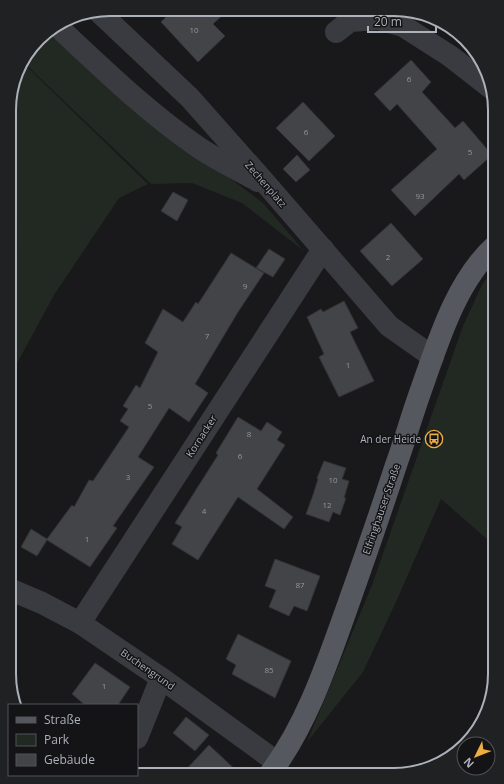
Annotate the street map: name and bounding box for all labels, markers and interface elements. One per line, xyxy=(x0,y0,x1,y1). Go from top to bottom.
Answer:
scale bar xyxy=(368,8,436,34)
text: 20 m xyxy=(374,13,402,30)
house number: 10 xyxy=(189,24,199,35)
house number: 6 xyxy=(407,73,412,84)
house number: 6 xyxy=(304,126,309,137)
house number: 5 xyxy=(468,146,473,157)
street label: Zechenplatz xyxy=(242,158,290,210)
house number: 93 xyxy=(415,190,425,201)
house number: 2 xyxy=(386,251,391,262)
house number: 9 xyxy=(243,280,248,291)
house number: 7 xyxy=(205,330,210,341)
house number: 1 xyxy=(346,359,350,370)
house number: 5 xyxy=(148,400,153,411)
street label: Kornacker xyxy=(182,412,220,460)
house number: 8 xyxy=(247,428,252,439)
bus stop icon: An der Heide xyxy=(424,429,444,449)
place label: An der Heide xyxy=(360,432,421,446)
house number: 6 xyxy=(238,450,243,461)
street label: Elfringhauser Straße xyxy=(359,461,403,556)
house number: 3 xyxy=(126,471,131,482)
house number: 10 xyxy=(328,474,338,485)
house number: 12 xyxy=(322,499,332,510)
house number: 4 xyxy=(202,505,207,516)
house number: 1 xyxy=(85,533,89,544)
house number: 87 xyxy=(295,579,305,590)
street label: Buchengrund xyxy=(118,645,178,693)
house number: 85 xyxy=(264,664,274,675)
house number: 1 xyxy=(102,680,106,691)
legend xyxy=(8,704,138,776)
text: Straße xyxy=(44,711,81,728)
text: Park xyxy=(44,731,70,748)
north arrow xyxy=(456,736,496,776)
text: Gebäude xyxy=(44,751,95,768)
text: N xyxy=(460,755,477,772)

